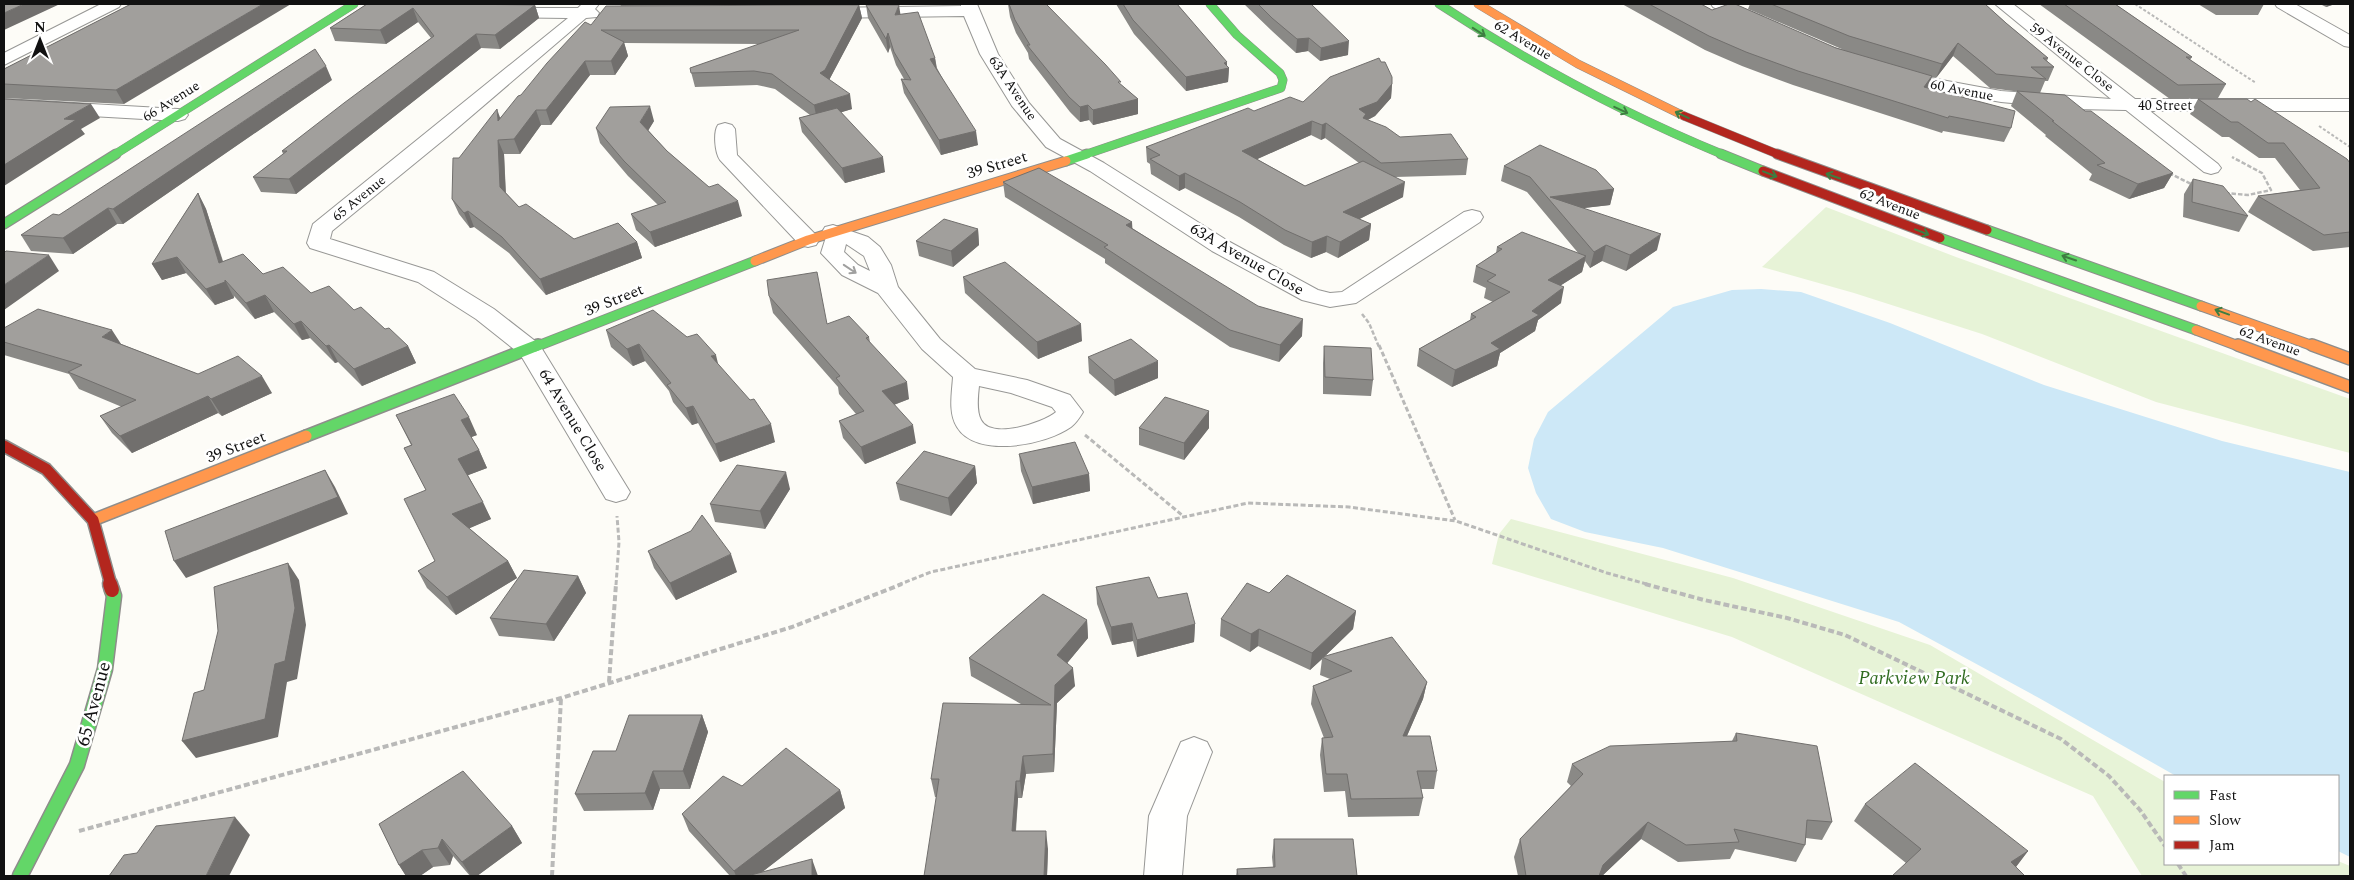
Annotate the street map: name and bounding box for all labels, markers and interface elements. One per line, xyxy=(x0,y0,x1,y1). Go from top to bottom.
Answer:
north arrow xyxy=(15,15,65,65)
street label: 62 Avenue xyxy=(1490,15,1556,66)
text: N xyxy=(34,17,46,38)
street label: 59 Avenue Close xyxy=(2025,17,2119,97)
one-way arrow xyxy=(1472,26,1486,37)
street label: 63A Avenue xyxy=(984,51,1043,125)
street label: 60 Avenue xyxy=(1929,74,1995,106)
street label: 66 Avenue xyxy=(138,75,204,127)
street label: 40 Street xyxy=(2138,95,2192,116)
one-way arrow xyxy=(1613,106,1628,115)
one-way arrow xyxy=(1675,110,1690,119)
street label: 39 Street xyxy=(964,144,1030,186)
street label: 65 Avenue xyxy=(328,170,391,226)
one-way arrow xyxy=(1762,170,1778,179)
one-way arrow xyxy=(1825,170,1841,180)
street label: 62 Avenue xyxy=(1856,183,1924,225)
street label: 63A Avenue Close xyxy=(1185,216,1309,302)
one-way arrow xyxy=(1914,228,1929,237)
one-way arrow xyxy=(2062,253,2077,262)
one-way arrow xyxy=(843,264,857,274)
street label: 39 Street xyxy=(581,277,648,323)
one-way arrow xyxy=(2215,307,2230,316)
street label: 62 Avenue xyxy=(2236,320,2304,362)
street label: 64 Avenue Close xyxy=(533,364,613,476)
street label: 39 Street xyxy=(203,425,270,469)
street label: 65 Avenue xyxy=(69,658,119,750)
park label: Parkview Park xyxy=(1858,664,1970,693)
legend xyxy=(2164,775,2339,865)
text: Fast xyxy=(2209,784,2237,807)
text: Slow xyxy=(2209,809,2241,832)
text: Jam xyxy=(2209,834,2235,857)

